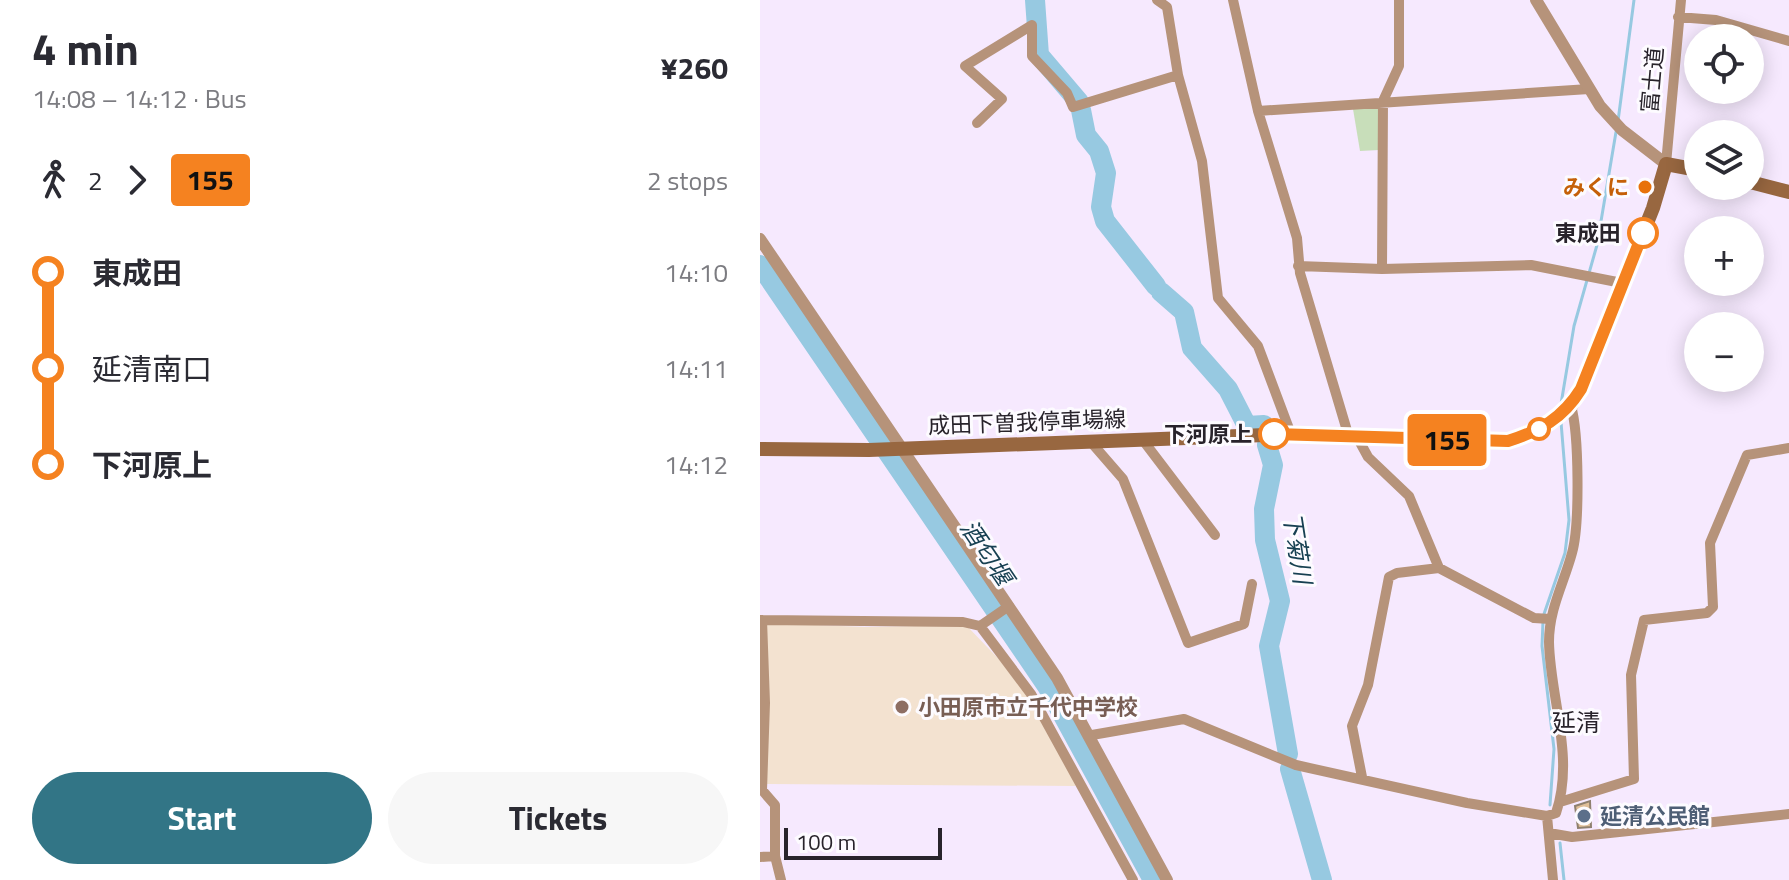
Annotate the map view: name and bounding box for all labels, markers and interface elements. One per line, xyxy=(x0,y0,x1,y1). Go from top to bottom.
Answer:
text: 4 min xyxy=(32,15,139,82)
map controls xyxy=(1684,24,1764,392)
button: locate xyxy=(1684,24,1764,104)
text: ¥260 xyxy=(661,45,728,91)
street label: 富士道 xyxy=(1632,46,1672,114)
text: 14:08 – 14:12 · Bus xyxy=(32,79,247,118)
button: layers xyxy=(1684,120,1764,200)
icon: walk xyxy=(32,158,76,202)
icon: forward xyxy=(115,158,159,202)
text: 155 xyxy=(187,158,234,201)
text: 2 xyxy=(88,161,103,200)
text: 2 stops xyxy=(647,161,728,200)
place label: みくに xyxy=(1563,170,1629,204)
marker: みくに xyxy=(1636,178,1654,196)
place label: 東成田 xyxy=(1555,216,1621,250)
button: + xyxy=(1684,216,1764,296)
marker: 東成田 xyxy=(1628,218,1658,248)
text: 東成田 xyxy=(92,250,182,296)
text: 14:10 xyxy=(664,253,728,292)
button: − xyxy=(1684,312,1764,392)
text: 延清南口 xyxy=(92,346,212,392)
text: 14:11 xyxy=(664,349,728,388)
street label: 成田下曽我停車場線 xyxy=(927,402,1127,442)
line badge: 155 xyxy=(1401,414,1493,466)
place label: 下河原上 xyxy=(1164,417,1252,451)
text: 155 xyxy=(1423,418,1471,461)
unlabelled marker xyxy=(1528,418,1550,440)
marker: 下河原上 xyxy=(1259,419,1289,449)
text: 下河原上 xyxy=(92,442,212,488)
text: 14:12 xyxy=(664,445,728,484)
water label: 下菊川 xyxy=(1275,510,1322,589)
water label: 酒匂堰 xyxy=(952,512,1024,595)
place label: 小田原市立千代中学校 xyxy=(918,690,1138,724)
marker: 小田原市立千代中学校 xyxy=(893,698,911,716)
district label: 延清 xyxy=(1552,704,1600,740)
button: Start xyxy=(32,772,372,864)
button: Tickets xyxy=(388,772,728,864)
place label: 延清公民館 xyxy=(1600,799,1710,833)
marker: 延清公民館 xyxy=(1575,807,1593,825)
scale bar xyxy=(784,824,942,860)
text: 100 m xyxy=(796,825,856,859)

